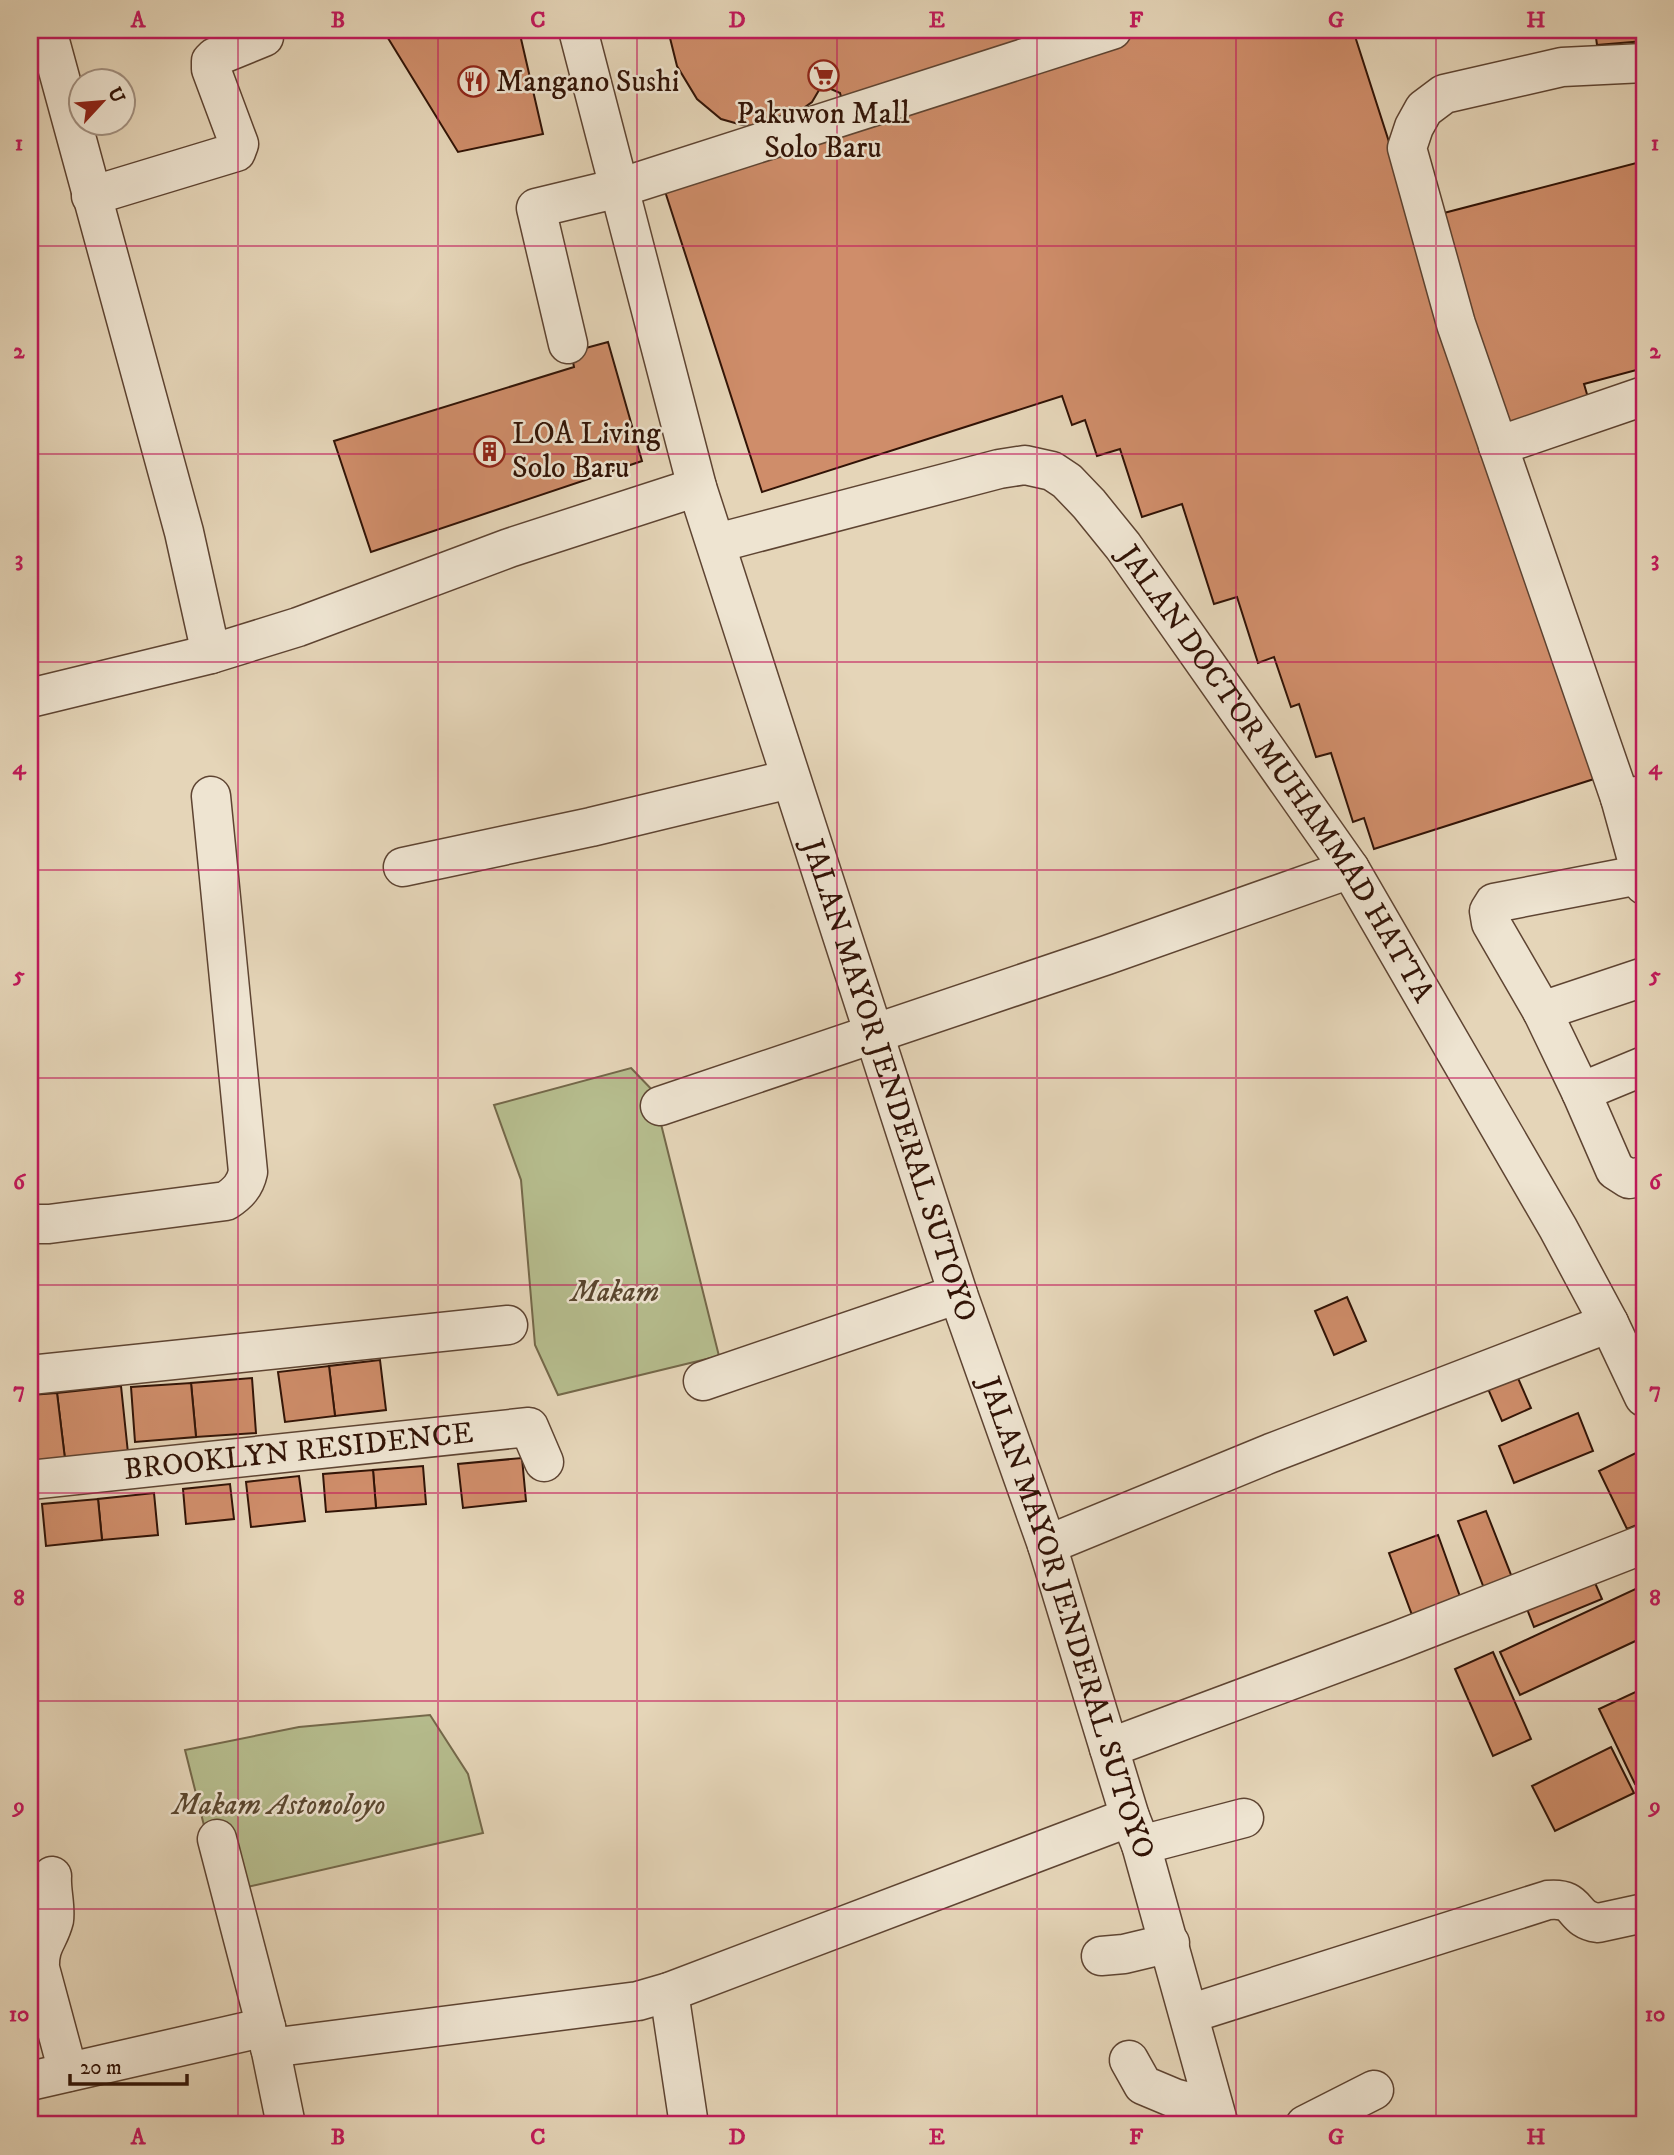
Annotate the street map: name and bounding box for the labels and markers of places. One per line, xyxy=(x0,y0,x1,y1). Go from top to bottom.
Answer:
supermarket icon: Pakuwon Mall Solo Baru xyxy=(806,59,840,93)
place label: Mangano Sushi xyxy=(496,64,680,101)
restaurant icon: Mangano Sushi xyxy=(456,65,490,99)
place label: Pakuwon Mall Solo Baru xyxy=(736,96,910,167)
place label: LOA Living Solo Baru xyxy=(512,416,661,487)
building icon: LOA Living Solo Baru xyxy=(472,434,506,468)

